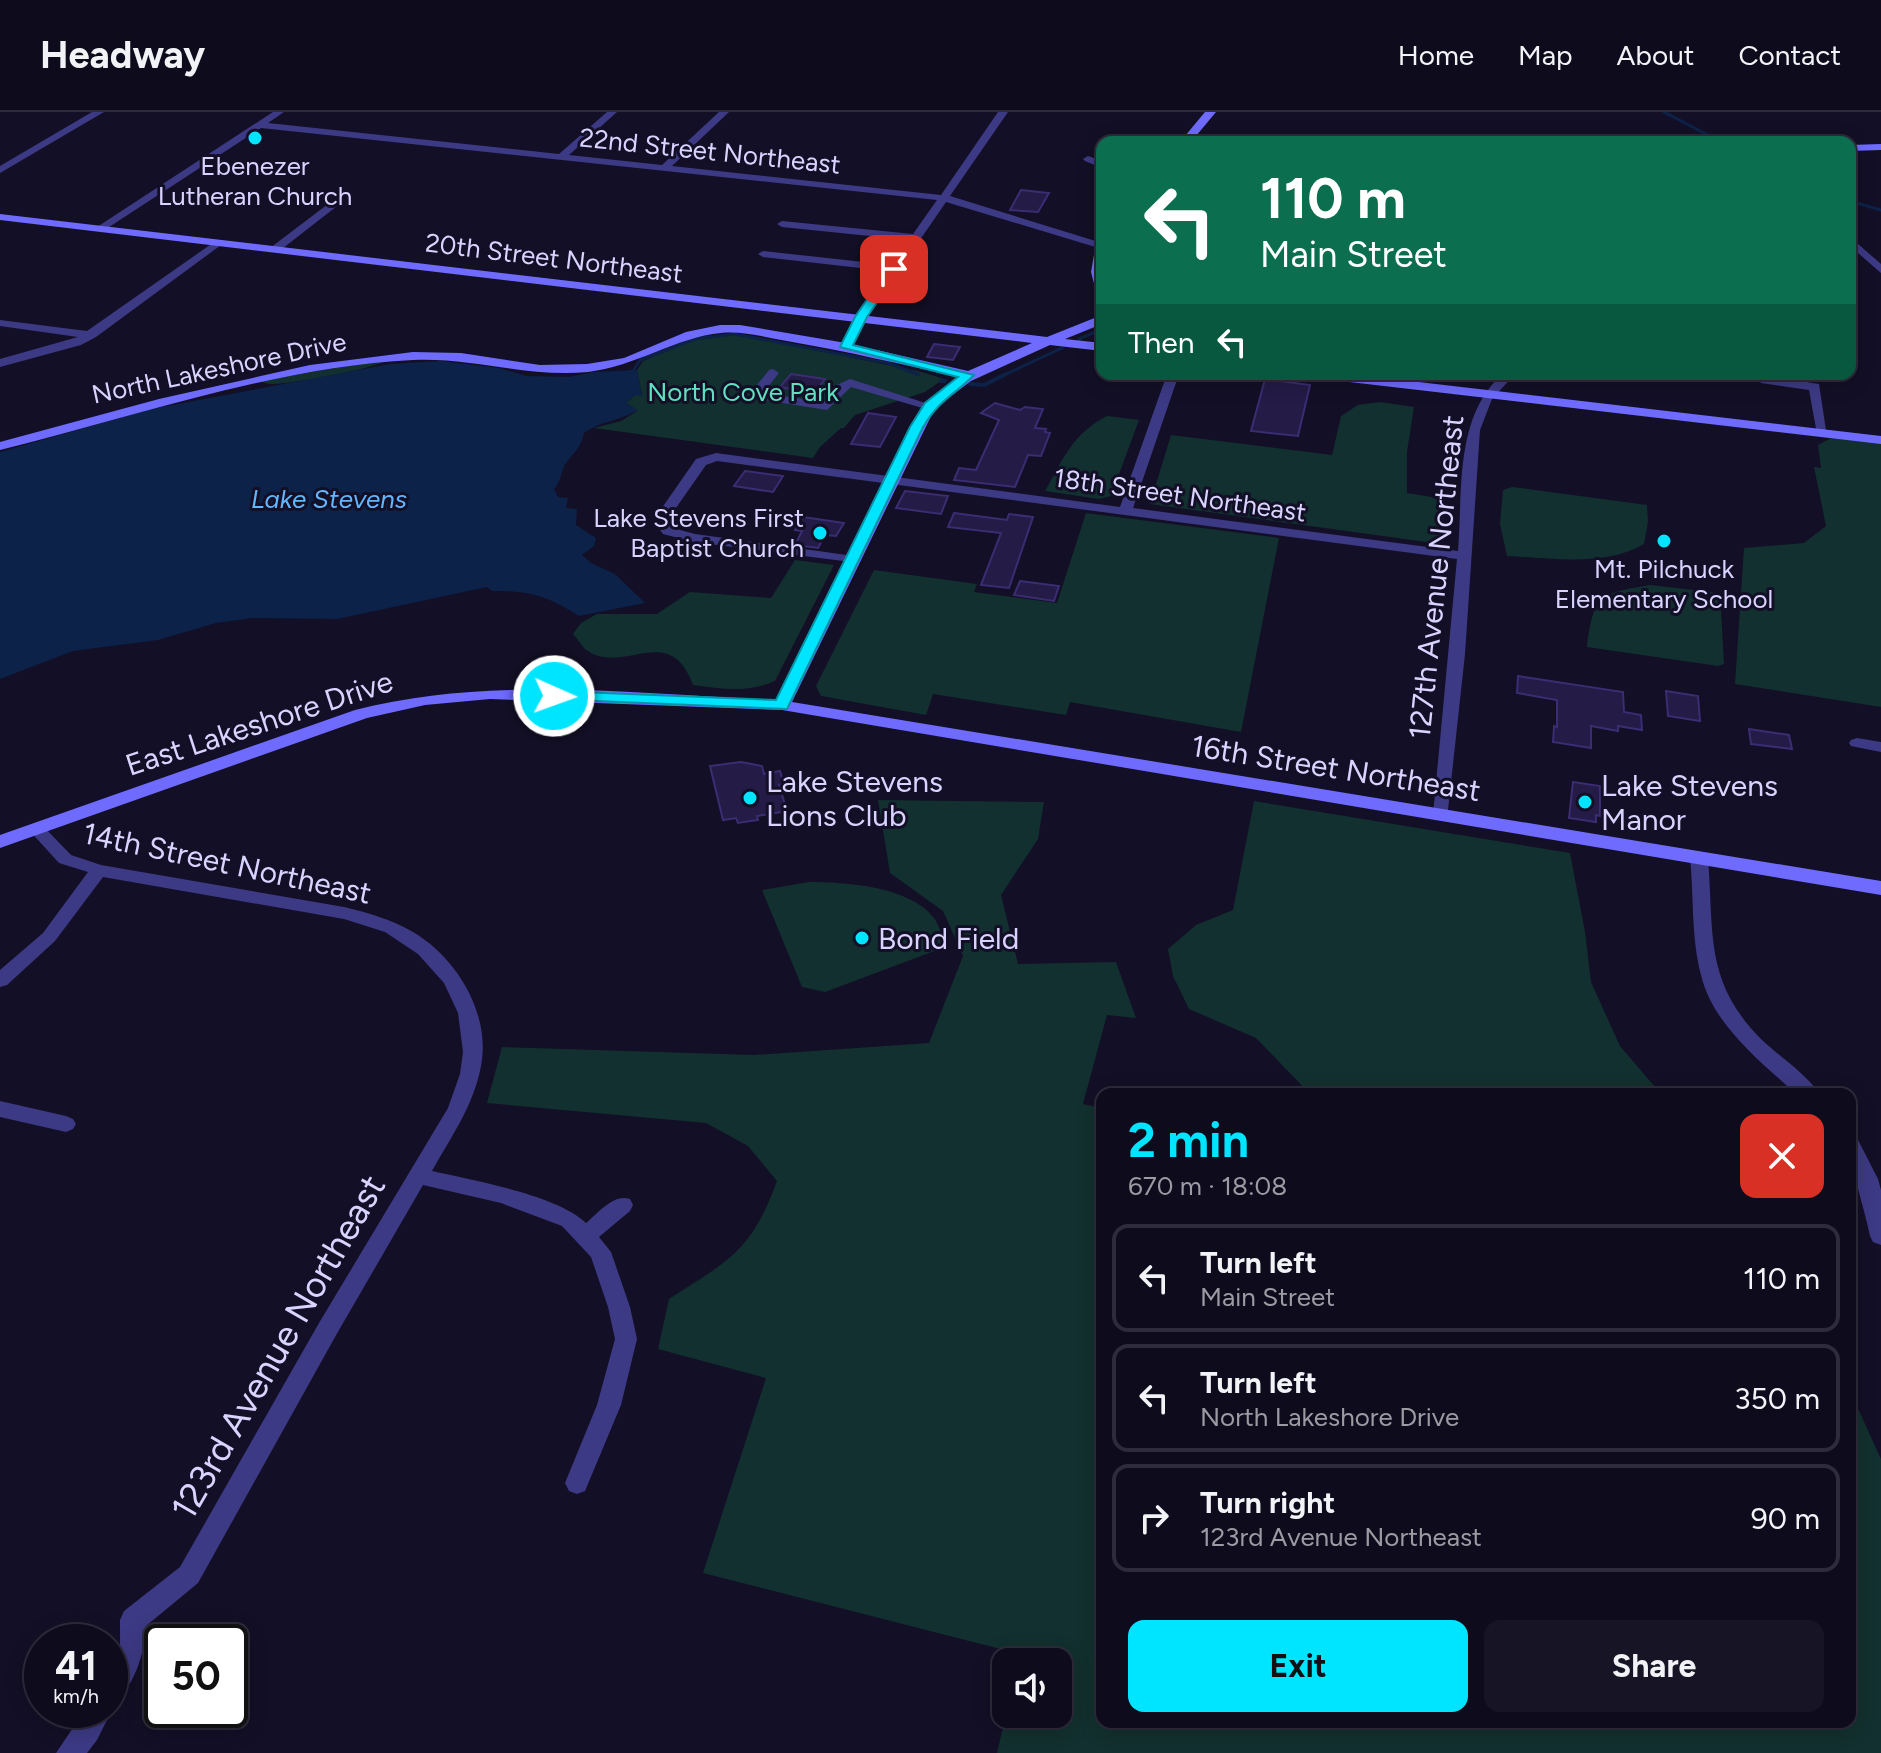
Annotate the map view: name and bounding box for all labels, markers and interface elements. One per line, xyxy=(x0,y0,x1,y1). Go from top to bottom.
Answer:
text: Headway xyxy=(40,32,205,78)
text: Home xyxy=(1398,38,1474,72)
text: Map xyxy=(1518,38,1573,72)
text: About xyxy=(1617,38,1694,72)
text: Contact xyxy=(1738,38,1841,72)
street label: 22nd Street Northeast xyxy=(578,121,842,181)
marker: Ebenezer Lutheran Church xyxy=(246,129,264,147)
place label: Ebenezer Lutheran Church xyxy=(158,150,352,212)
text: 110 m xyxy=(1260,165,1406,232)
icon: left xyxy=(1128,168,1232,272)
street label: 20th Street Northeast xyxy=(424,226,685,290)
text: Main Street xyxy=(1260,233,1447,276)
pin xyxy=(860,235,928,303)
icon: arrive xyxy=(872,247,916,291)
icon: left xyxy=(1210,320,1254,364)
text: Then xyxy=(1128,324,1194,361)
street label: North Lakeshore Drive xyxy=(89,325,349,411)
park label: North Cove Park xyxy=(647,376,839,408)
street label: 127th Avenue Northeast xyxy=(1401,413,1471,741)
street label: 18th Street Northeast xyxy=(1052,461,1308,529)
water label: Lake Stevens xyxy=(251,483,407,515)
place label: Lake Stevens First Baptist Church xyxy=(593,502,804,564)
marker: Lake Stevens First Baptist Church xyxy=(811,524,829,542)
marker: Mt. Pilchuck Elementary School xyxy=(1655,532,1673,550)
place label: Mt. Pilchuck Elementary School xyxy=(1555,553,1773,615)
position arrow xyxy=(512,654,596,738)
street label: East Lakeshore Drive xyxy=(121,662,397,784)
street label: 16th Street Northeast xyxy=(1189,727,1483,809)
place label: Lake Stevens Lions Club xyxy=(766,763,943,834)
place label: Lake Stevens Manor xyxy=(1601,767,1778,838)
marker: Lake Stevens Lions Club xyxy=(741,789,759,807)
marker: Lake Stevens Manor xyxy=(1576,793,1594,811)
street label: 14th Street Northeast xyxy=(79,814,375,912)
place label: Bond Field xyxy=(878,920,1019,957)
marker: Bond Field xyxy=(853,929,871,947)
text: 2 min xyxy=(1128,1111,1249,1169)
button: close xyxy=(1740,1114,1824,1198)
street label: 123rd Avenue Northeast xyxy=(162,1167,394,1527)
text: 670 m · 18:08 xyxy=(1128,1170,1287,1202)
text: Turn left xyxy=(1200,1244,1317,1281)
icon: left xyxy=(1132,1256,1176,1300)
text: 110 m xyxy=(1743,1260,1820,1297)
text: Main Street xyxy=(1200,1281,1335,1313)
text: Turn left xyxy=(1200,1364,1317,1401)
icon: left xyxy=(1132,1376,1176,1420)
text: 350 m xyxy=(1734,1380,1820,1417)
text: North Lakeshore Drive xyxy=(1200,1401,1459,1433)
text: Turn right xyxy=(1200,1484,1335,1521)
icon: right xyxy=(1132,1496,1176,1540)
text: 90 m xyxy=(1751,1500,1820,1537)
text: 123rd Avenue Northeast xyxy=(1200,1521,1482,1553)
button: Exit xyxy=(1128,1620,1468,1712)
button: Share xyxy=(1484,1620,1824,1712)
speed limit sign: 50 xyxy=(144,1624,248,1728)
text: 41 xyxy=(55,1642,97,1690)
map controls xyxy=(992,1648,1072,1728)
button: sound xyxy=(992,1648,1072,1728)
text: km/h xyxy=(53,1684,99,1708)

